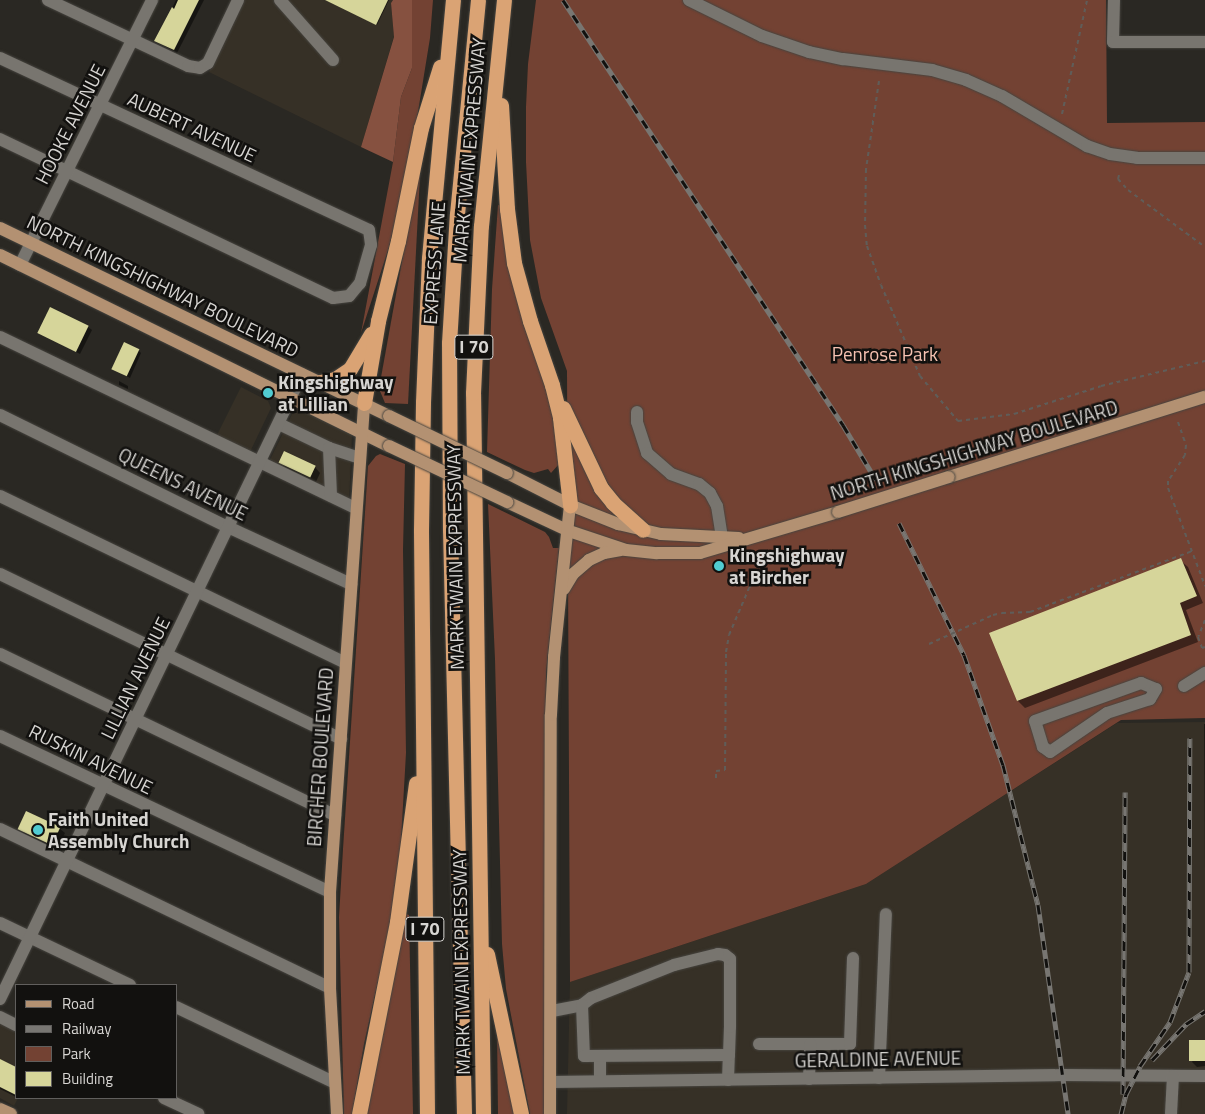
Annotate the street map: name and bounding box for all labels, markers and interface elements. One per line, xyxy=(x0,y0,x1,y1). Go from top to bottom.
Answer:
street label: MARK TWAIN EXPRESSWAY xyxy=(448,37,490,263)
street label: HOOKE AVENUE xyxy=(30,60,110,188)
street label: AUBERT AVENUE xyxy=(124,87,260,167)
street label: EXPRESS LANE xyxy=(418,201,450,325)
street label: NORTH KINGSHIGHWAY BOULEVARD xyxy=(23,210,303,362)
road number: I 70 xyxy=(454,332,494,362)
park label: Penrose Park xyxy=(832,343,938,365)
place label: Kingshighway at Lillian xyxy=(278,371,394,415)
marker: Kingshighway at Lillian xyxy=(262,387,274,399)
street label: NORTH KINGSHIGHWAY BOULEVARD xyxy=(828,395,1120,505)
street label: QUEENS AVENUE xyxy=(115,443,251,525)
street label: MARK TWAIN EXPRESSWAY xyxy=(442,444,468,670)
place label: Kingshighway at Bircher xyxy=(729,544,845,588)
marker: Kingshighway at Bircher xyxy=(713,560,725,572)
street label: LILLIAN AVENUE xyxy=(96,613,174,743)
street label: BIRCHER BOULEVARD xyxy=(302,667,338,847)
street label: RUSKIN AVENUE xyxy=(25,719,157,799)
place label: Faith United Assembly Church xyxy=(48,808,190,852)
marker: Faith United Assembly Church xyxy=(32,824,44,836)
street label: MARK TWAIN EXPRESSWAY xyxy=(448,849,474,1075)
road number: I 70 xyxy=(405,914,445,944)
legend xyxy=(15,984,178,1099)
text: Road xyxy=(62,992,94,1015)
text: Railway xyxy=(62,1017,112,1040)
text: Park xyxy=(62,1042,91,1065)
street label: GERALDINE AVENUE xyxy=(795,1046,961,1072)
text: Building xyxy=(62,1067,113,1090)

